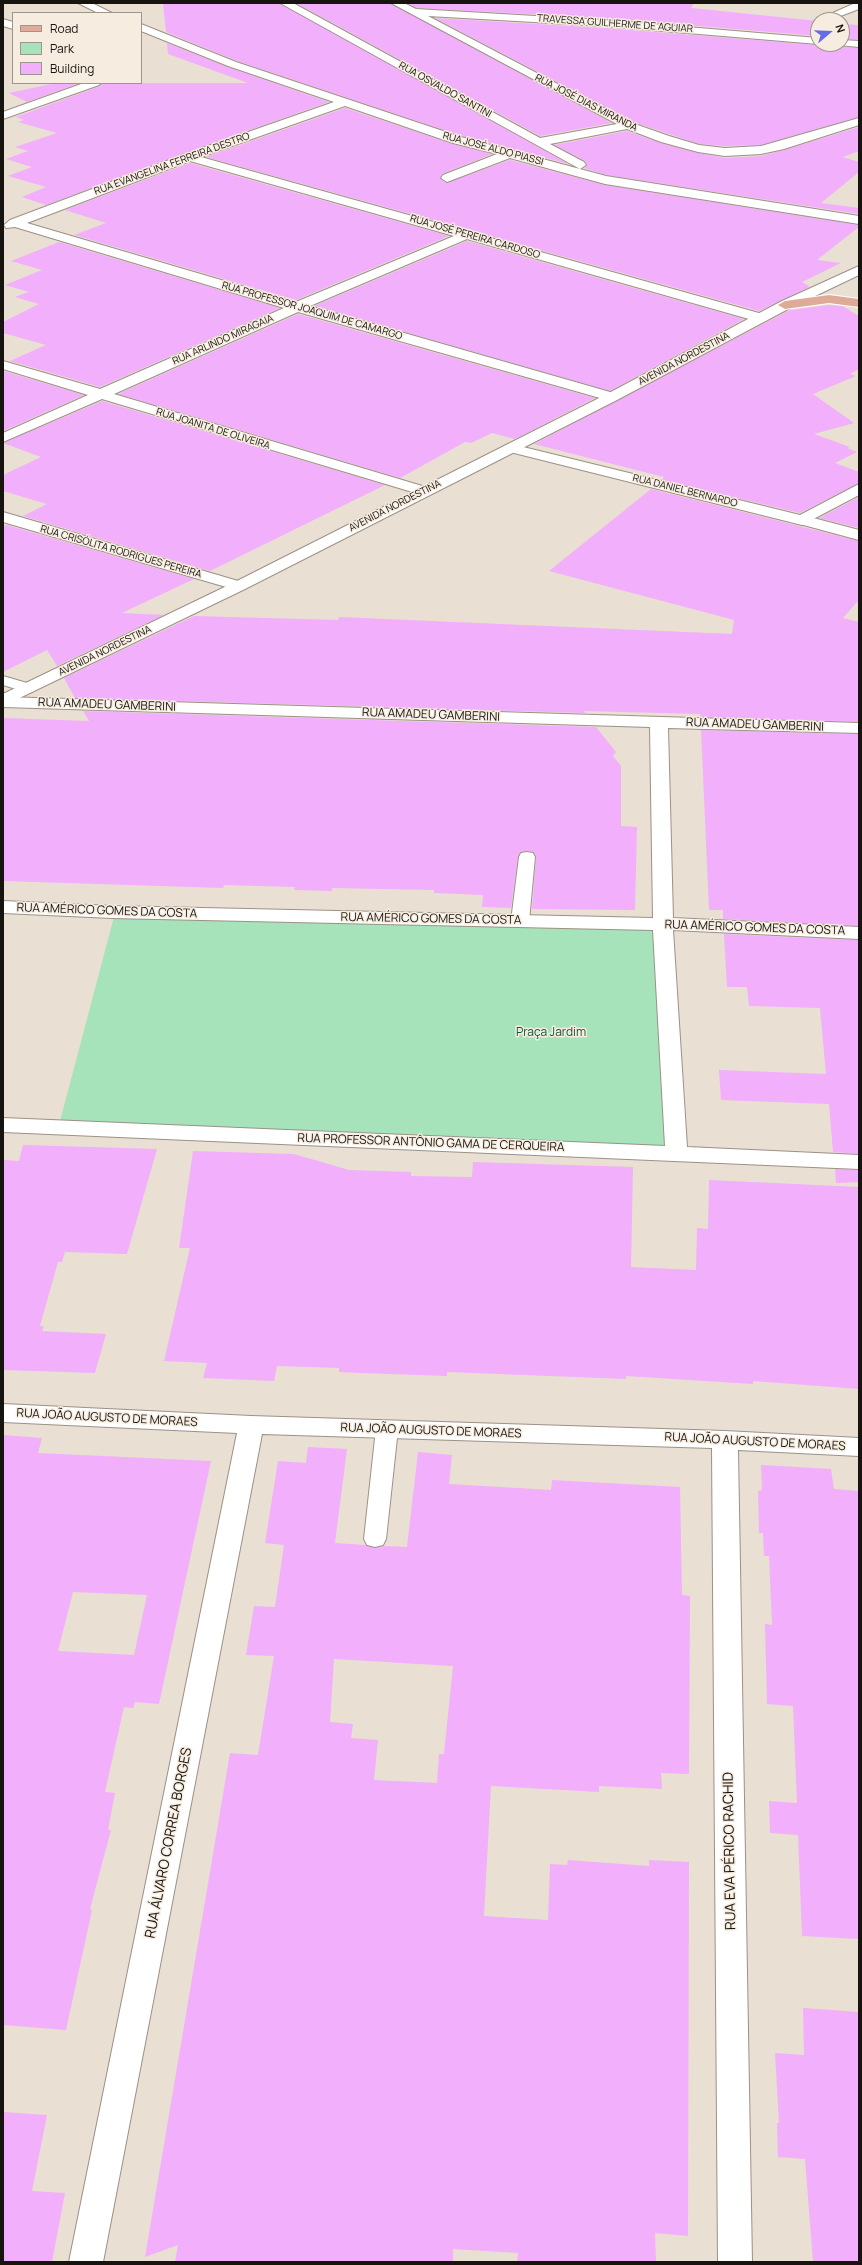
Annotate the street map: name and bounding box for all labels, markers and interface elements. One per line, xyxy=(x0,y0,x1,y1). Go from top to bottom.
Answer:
legend xyxy=(12,12,142,84)
north arrow xyxy=(810,12,850,52)
street label: TRAVESSA GUILHERME DE AGUIAR xyxy=(537,13,693,35)
text: Road xyxy=(50,20,78,37)
text: N xyxy=(832,22,849,34)
text: Park xyxy=(50,40,74,57)
text: Building xyxy=(50,60,94,77)
street label: RUA OSVALDO SANTINI xyxy=(397,60,493,120)
street label: RUA JOSÉ DIAS MIRANDA xyxy=(533,72,639,134)
street label: RUA EVANGELINA FERREIRA DESTRO xyxy=(93,130,251,198)
street label: RUA JOSÉ ALDO PIASSI xyxy=(441,130,545,168)
street label: RUA JOSÉ PEREIRA CARDOSO xyxy=(409,213,541,261)
street label: RUA PROFESSOR JOAQUIM DE CAMARGO xyxy=(220,279,404,343)
street label: RUA ARLINDO MIRAGAIA xyxy=(171,312,275,368)
street label: AVENIDA NORDESTINA xyxy=(636,330,732,388)
street label: RUA JOANITA DE OLIVEIRA xyxy=(155,406,271,452)
street label: RUA DANIEL BERNARDO xyxy=(631,472,739,510)
street label: AVENIDA NORDESTINA xyxy=(347,478,443,534)
street label: RUA CRISÓLITA RODRIGUES PEREIRA xyxy=(39,523,203,581)
street label: AVENIDA NORDESTINA xyxy=(57,623,153,679)
street label: RUA AMADEU GAMBERINI xyxy=(38,695,176,715)
street label: RUA AMADEU GAMBERINI xyxy=(362,705,500,725)
street label: RUA AMADEU GAMBERINI xyxy=(686,715,824,735)
street label: RUA AMÉRICO GOMES DA COSTA xyxy=(16,901,198,921)
street label: RUA AMÉRICO GOMES DA COSTA xyxy=(341,910,521,928)
street label: RUA AMÉRICO GOMES DA COSTA xyxy=(664,918,846,938)
park label: Praça Jardim xyxy=(516,1026,586,1040)
street label: RUA PROFESSOR ANTÔNIO GAMA DE CERQUEIRA xyxy=(297,1131,565,1155)
street label: RUA JOÃO AUGUSTO DE MORAES xyxy=(16,1406,198,1430)
street label: RUA JOÃO AUGUSTO DE MORAES xyxy=(340,1421,522,1441)
street label: RUA JOÃO AUGUSTO DE MORAES xyxy=(664,1430,846,1454)
street label: RUA ÁLVARO CORREA BORGES xyxy=(142,1746,196,1940)
street label: RUA EVA PÉRICO RACHID xyxy=(720,1772,740,1930)

